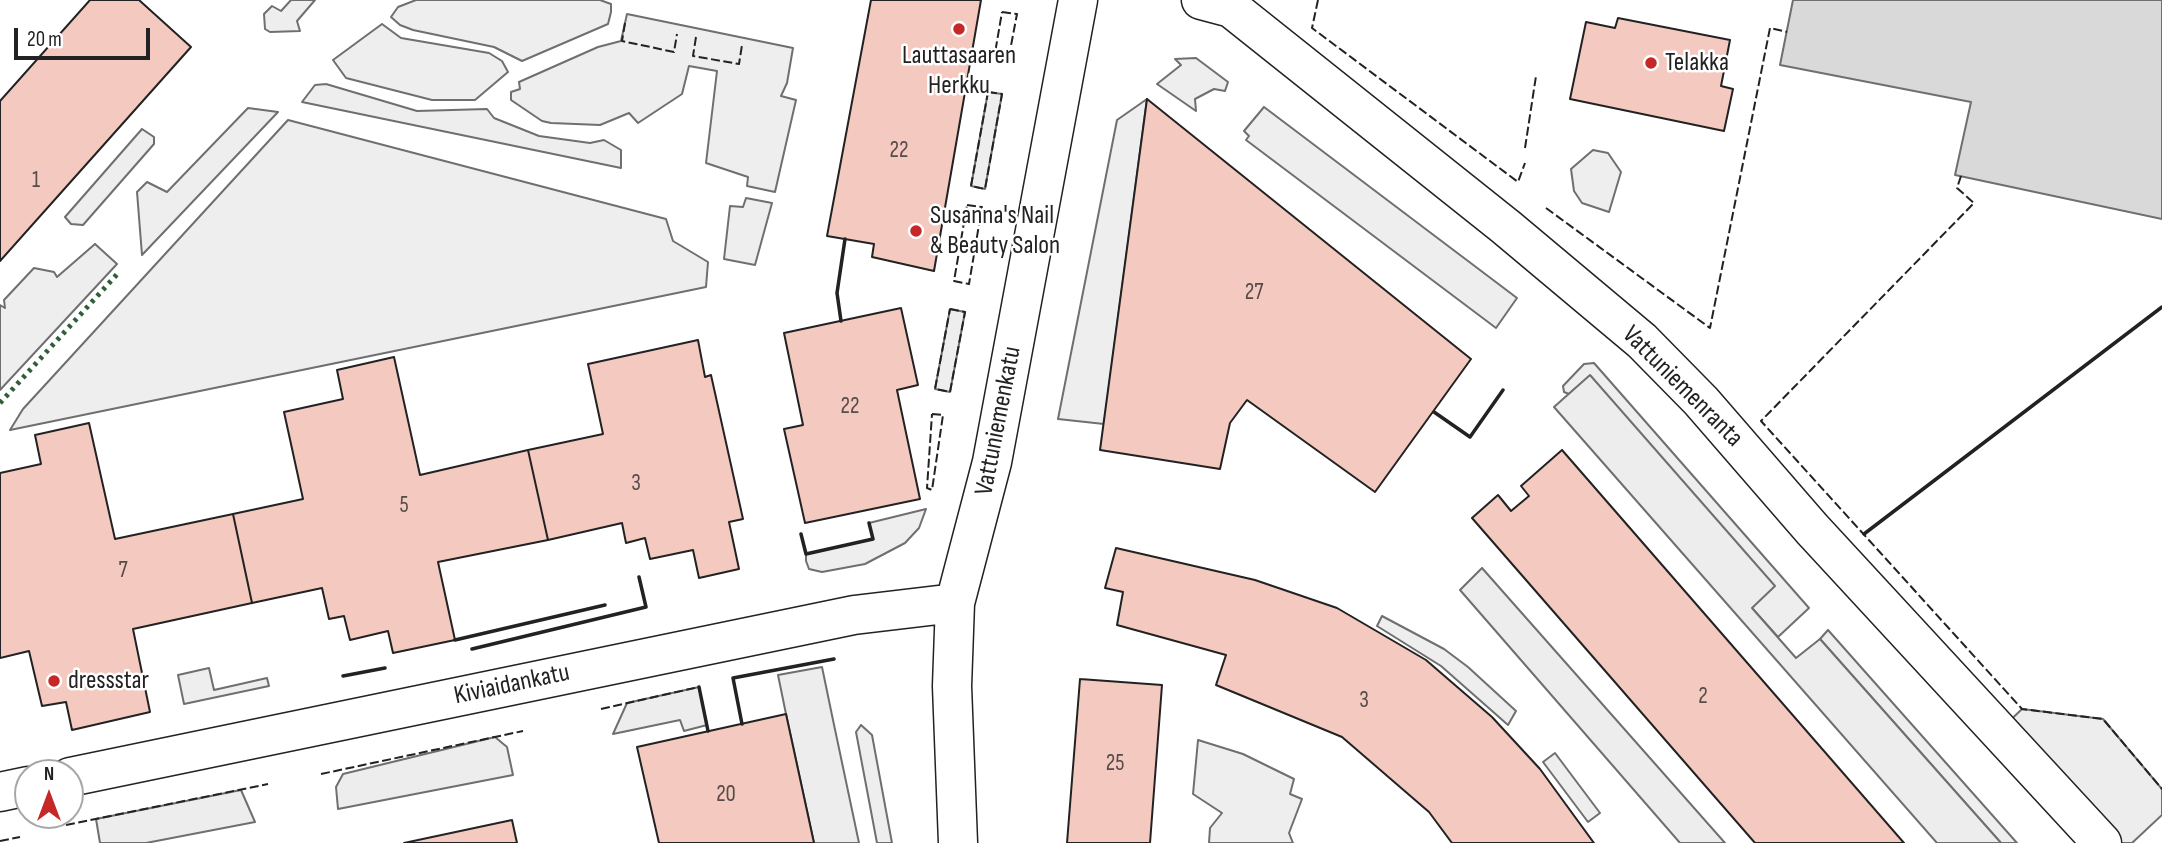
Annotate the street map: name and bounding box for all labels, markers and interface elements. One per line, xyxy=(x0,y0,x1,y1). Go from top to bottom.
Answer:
scale bar xyxy=(18,14,154,58)
marker: Lauttasaaren Herkku xyxy=(951,21,967,37)
text: 20 m xyxy=(27,27,62,52)
place label: Lauttasaaren Herkku xyxy=(902,40,1016,102)
place label: Telakka xyxy=(1665,47,1729,79)
marker: Telakka xyxy=(1643,55,1659,71)
house number: 22 xyxy=(890,137,908,165)
house number: 1 xyxy=(32,167,40,195)
place label: Susanna's Nail & Beauty Salon xyxy=(930,200,1060,262)
marker: Susanna's Nail & Beauty Salon xyxy=(908,223,924,239)
house number: 27 xyxy=(1245,279,1263,307)
street label: Vattuniemenranta xyxy=(1615,320,1749,454)
street label: Vattuniemenkatu xyxy=(969,344,1029,498)
house number: 22 xyxy=(841,393,859,421)
house number: 3 xyxy=(631,470,641,498)
house number: 5 xyxy=(399,492,409,520)
house number: 7 xyxy=(118,557,128,585)
street label: Kiviaidankatu xyxy=(451,658,573,712)
place label: dressstar xyxy=(68,665,149,697)
marker: dressstar xyxy=(46,673,62,689)
house number: 2 xyxy=(1698,683,1708,711)
house number: 3 xyxy=(1359,687,1369,715)
house number: 25 xyxy=(1106,750,1124,778)
north arrow xyxy=(14,759,84,829)
text: N xyxy=(44,763,54,786)
house number: 20 xyxy=(716,781,736,809)

